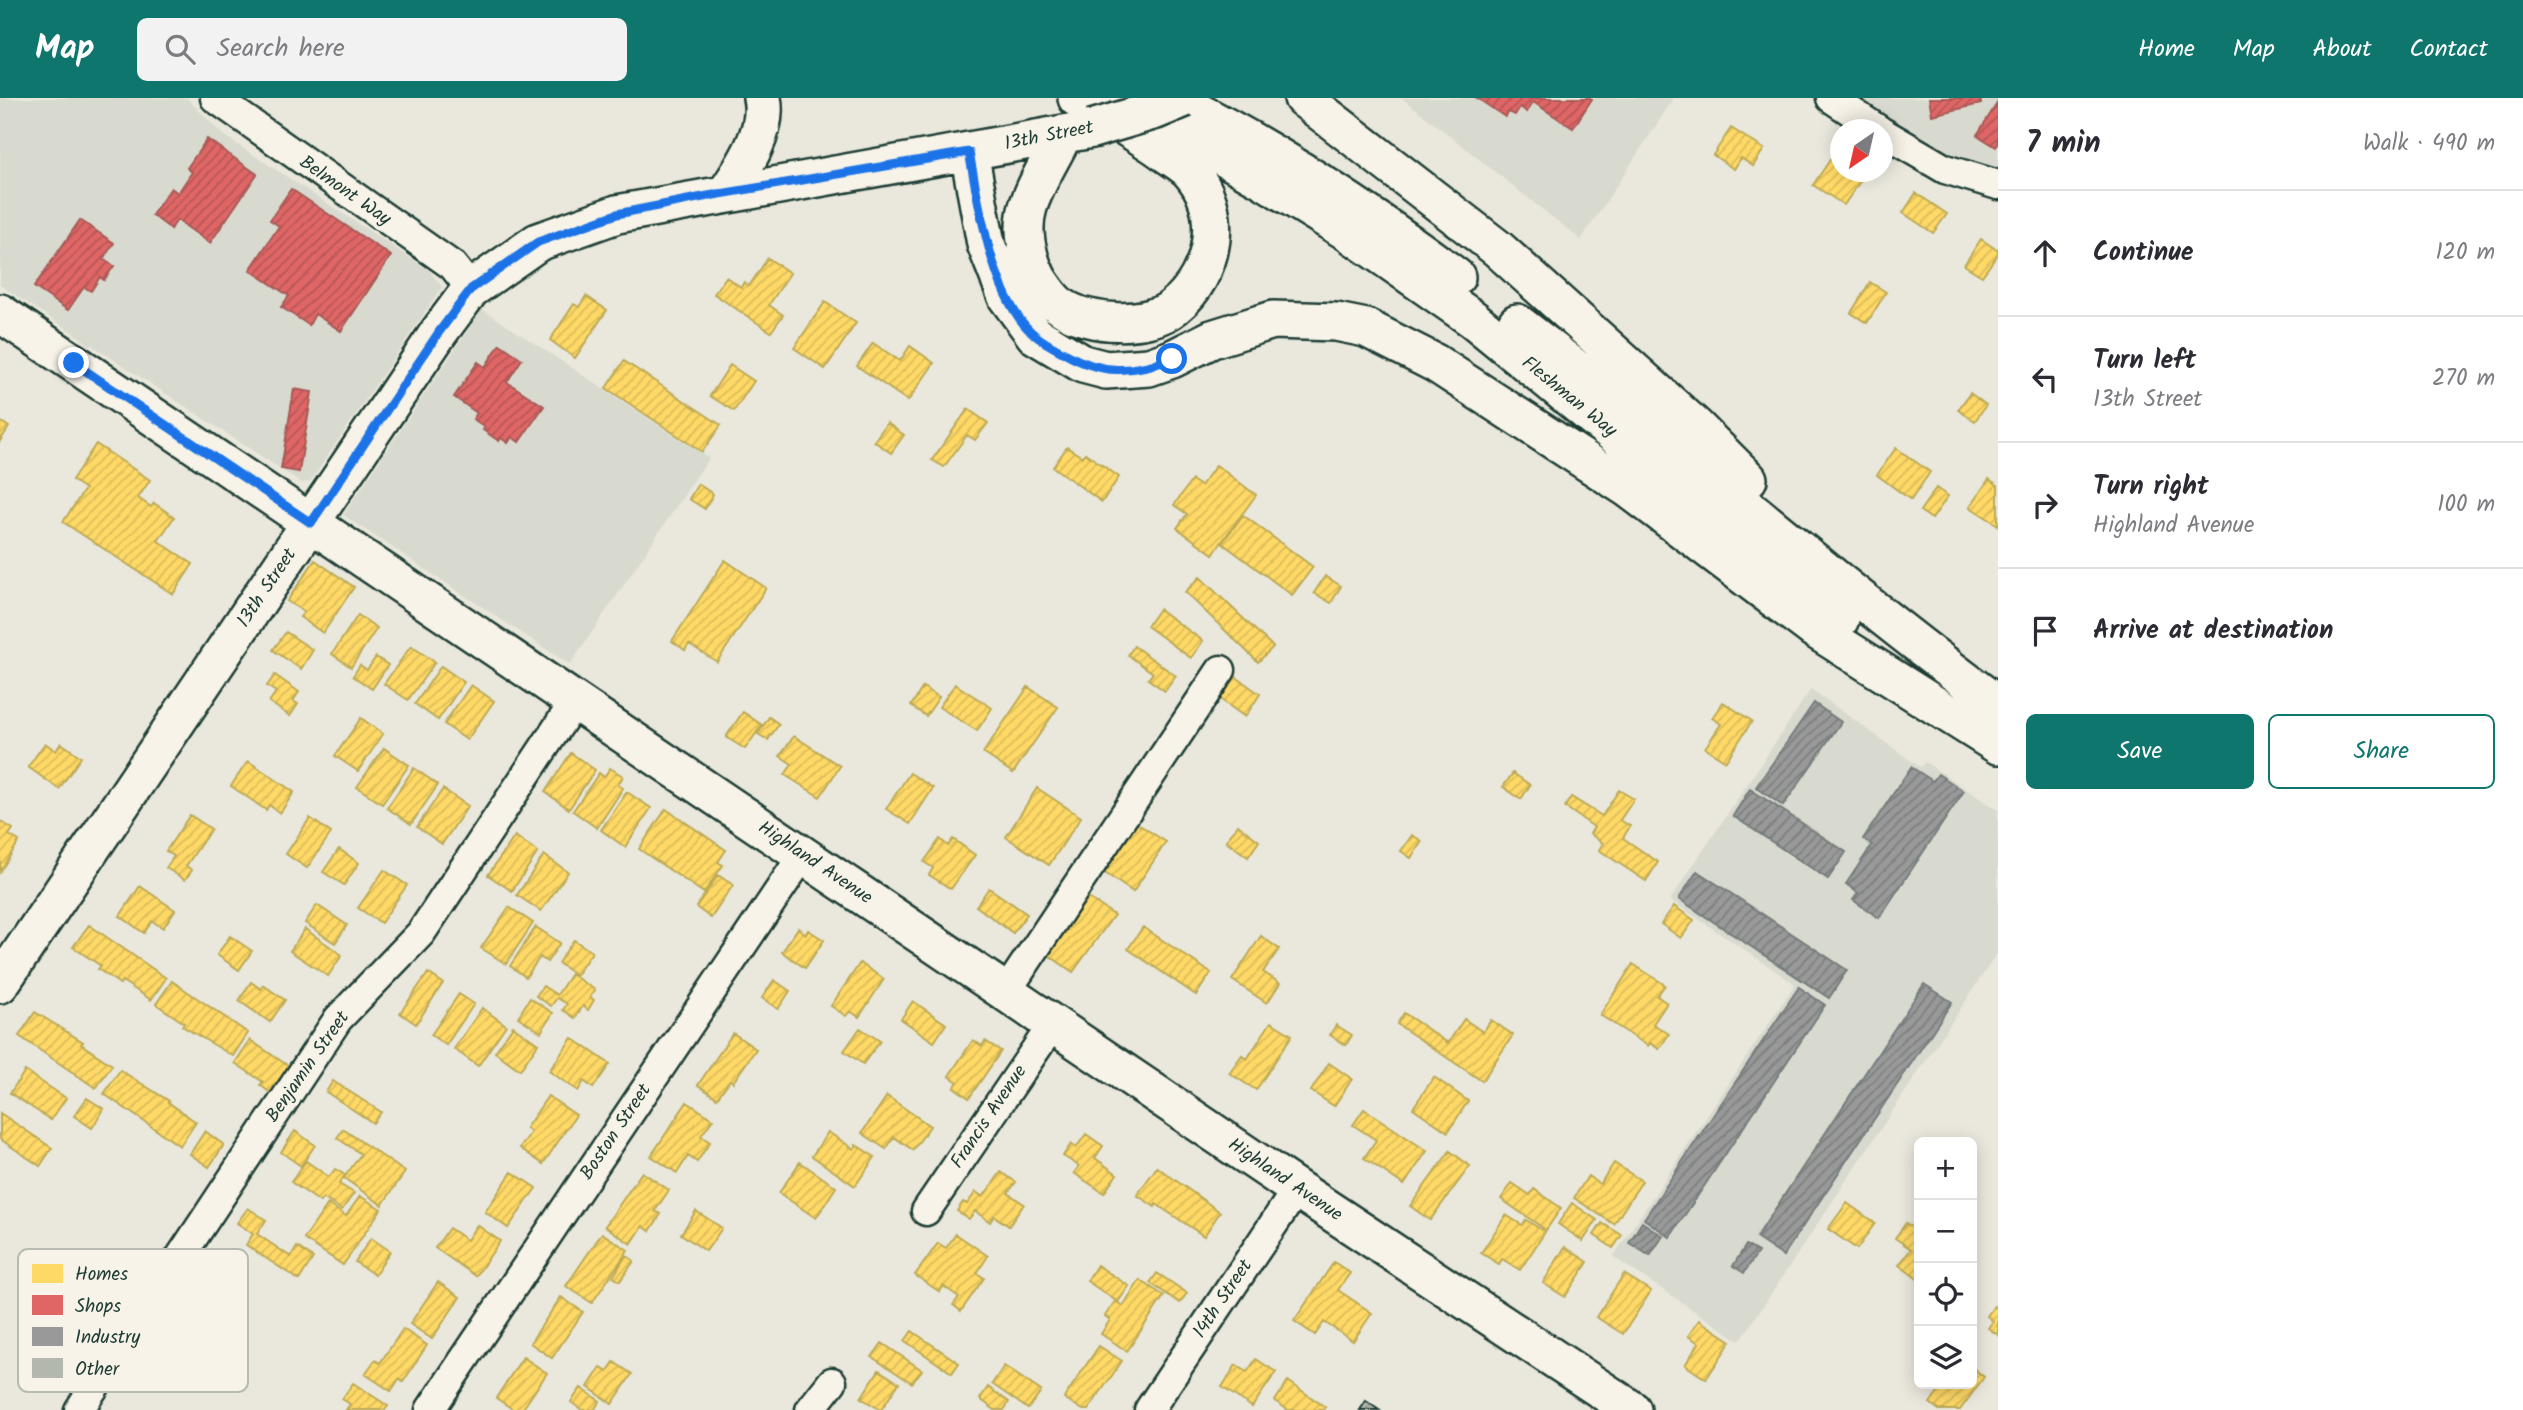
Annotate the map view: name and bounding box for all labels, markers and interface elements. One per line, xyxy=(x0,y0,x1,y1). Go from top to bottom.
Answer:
search box xyxy=(137,18,627,81)
text: Map xyxy=(35,23,95,76)
text: Search here xyxy=(217,28,345,70)
icon: search xyxy=(161,30,199,68)
text: Home xyxy=(2138,30,2195,69)
text: Map xyxy=(2233,30,2275,69)
text: About xyxy=(2313,30,2371,69)
text: Contact xyxy=(2409,30,2488,69)
street label: 13th Street xyxy=(1002,113,1097,159)
north arrow xyxy=(1830,119,1893,182)
text: 7 min xyxy=(2026,120,2101,168)
text: Walk · 490 m xyxy=(2363,126,2495,162)
street label: Belmont Way xyxy=(293,148,398,235)
text: Continue xyxy=(2093,232,2194,274)
icon: ahead xyxy=(2026,234,2064,272)
text: 120 m xyxy=(2435,235,2495,271)
text: Turn left xyxy=(2093,340,2196,382)
route start xyxy=(1156,343,1187,374)
route end xyxy=(58,347,89,378)
street label: Fleshman Way xyxy=(1515,349,1624,446)
icon: left xyxy=(2026,360,2064,398)
text: 270 m xyxy=(2432,361,2495,397)
text: 13th Street xyxy=(2093,382,2202,418)
text: Turn right xyxy=(2093,466,2209,508)
icon: right xyxy=(2026,486,2064,524)
text: 100 m xyxy=(2437,487,2495,523)
text: Highland Avenue xyxy=(2093,508,2254,544)
street label: 13th Street xyxy=(229,542,305,634)
text: Arrive at destination xyxy=(2093,610,2333,652)
icon: arrive xyxy=(2026,612,2064,650)
button: Save xyxy=(2026,714,2254,789)
button: Share xyxy=(2268,714,2495,789)
street label: Highland Avenue xyxy=(751,813,879,913)
street label: Benjamin Street xyxy=(258,1005,358,1129)
street label: Francis Avenue xyxy=(943,1059,1035,1175)
street label: Boston Street xyxy=(573,1077,660,1186)
street label: Highland Avenue xyxy=(1221,1130,1349,1230)
map controls xyxy=(1914,1137,1977,1389)
button: + xyxy=(1914,1137,1977,1200)
button: − xyxy=(1914,1200,1977,1263)
legend xyxy=(18,1249,248,1392)
street label: 14th Street xyxy=(1185,1253,1261,1345)
text: Homes xyxy=(75,1260,128,1290)
button: locate xyxy=(1914,1263,1977,1326)
text: Shops xyxy=(75,1292,121,1322)
text: Industry xyxy=(75,1323,141,1353)
button: layers xyxy=(1914,1326,1977,1389)
text: Other xyxy=(75,1355,121,1385)

